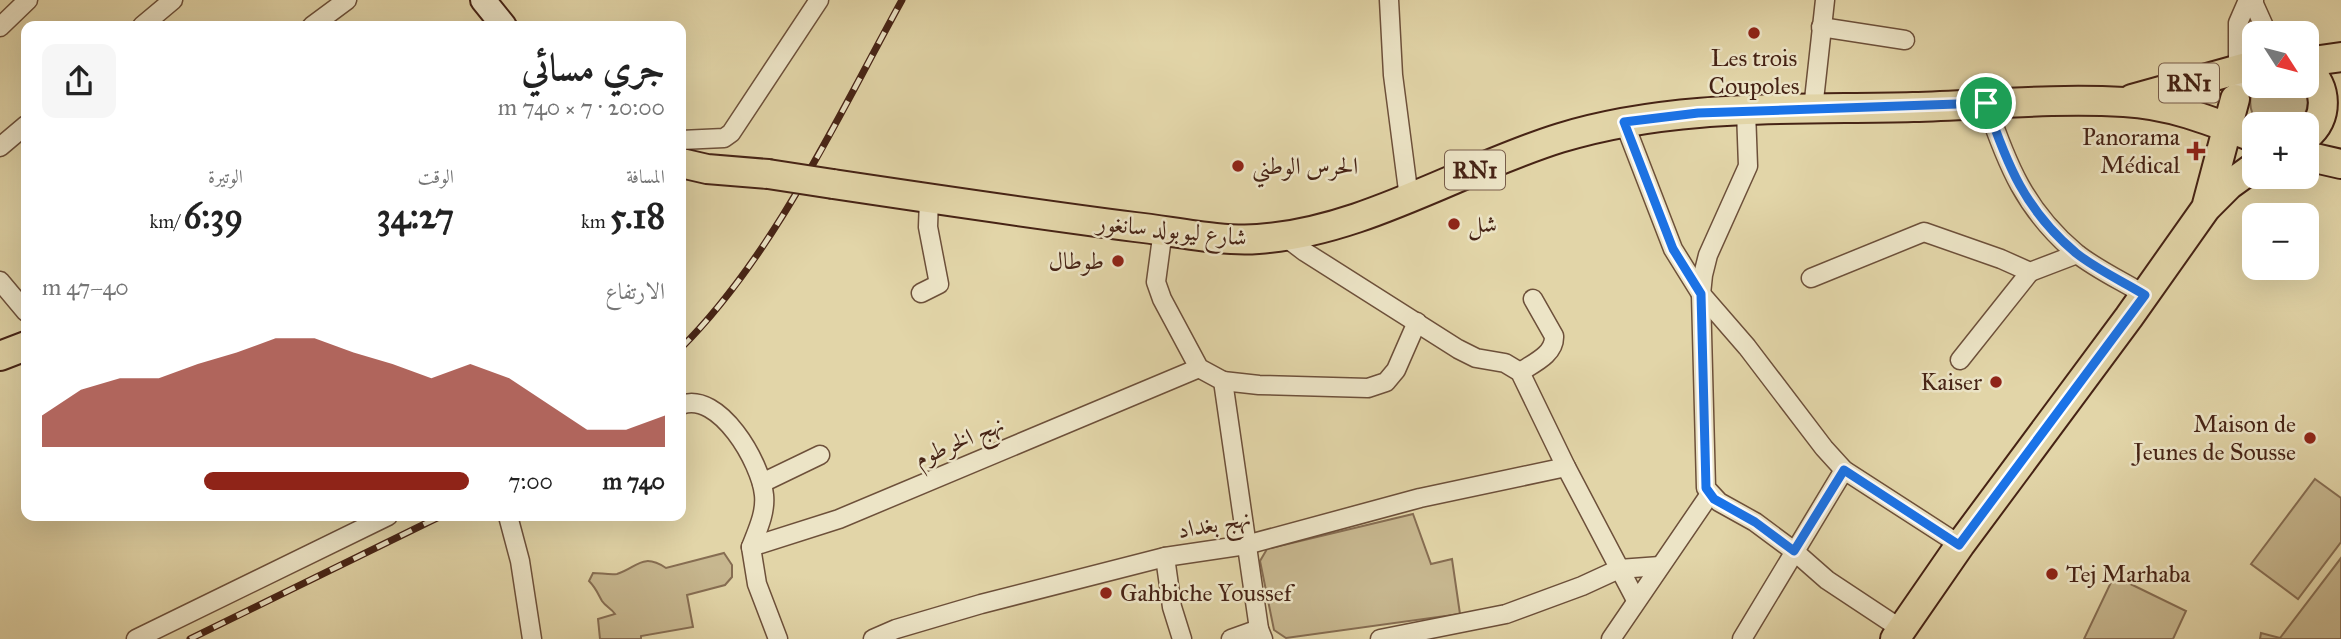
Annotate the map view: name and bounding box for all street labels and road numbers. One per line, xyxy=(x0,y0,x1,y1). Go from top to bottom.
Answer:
road number: RN1 xyxy=(2159,64,2219,102)
road number: RN1 xyxy=(1445,150,1505,190)
street label: شارع ليوبولد سانغور xyxy=(1093,207,1248,258)
street label: نهج الخرطوم xyxy=(910,409,1011,479)
street label: نهج بغداد xyxy=(1175,503,1254,551)

